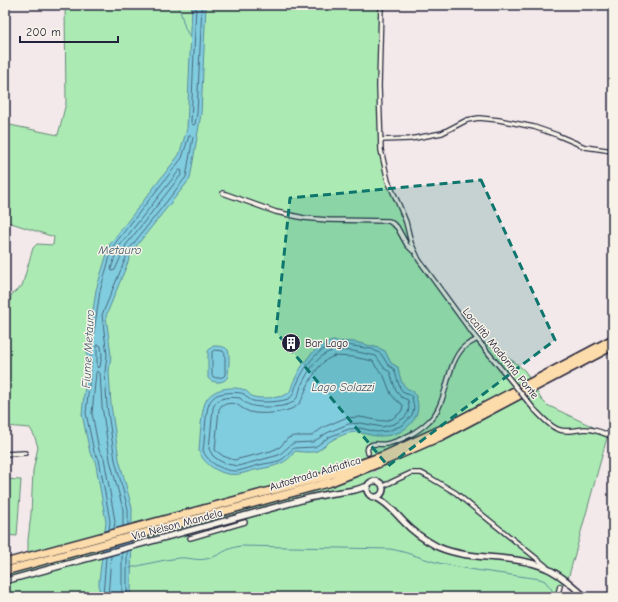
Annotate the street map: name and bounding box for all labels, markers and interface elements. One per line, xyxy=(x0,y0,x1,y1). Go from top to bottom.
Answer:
scale bar xyxy=(20,18,118,44)
text: 200 m xyxy=(26,25,61,39)
water label: Metauro xyxy=(98,243,141,257)
street label: Località Madonna Ponte xyxy=(460,305,542,402)
water label: Fiume Metauro xyxy=(79,309,97,389)
building icon: Bar Lago xyxy=(280,332,302,354)
place label: Bar Lago xyxy=(305,337,348,350)
water label: Lago Solazzi xyxy=(311,380,375,394)
street label: Autostrada Adriatica xyxy=(268,453,362,494)
street label: Via Nelson Mandela xyxy=(130,506,224,543)

